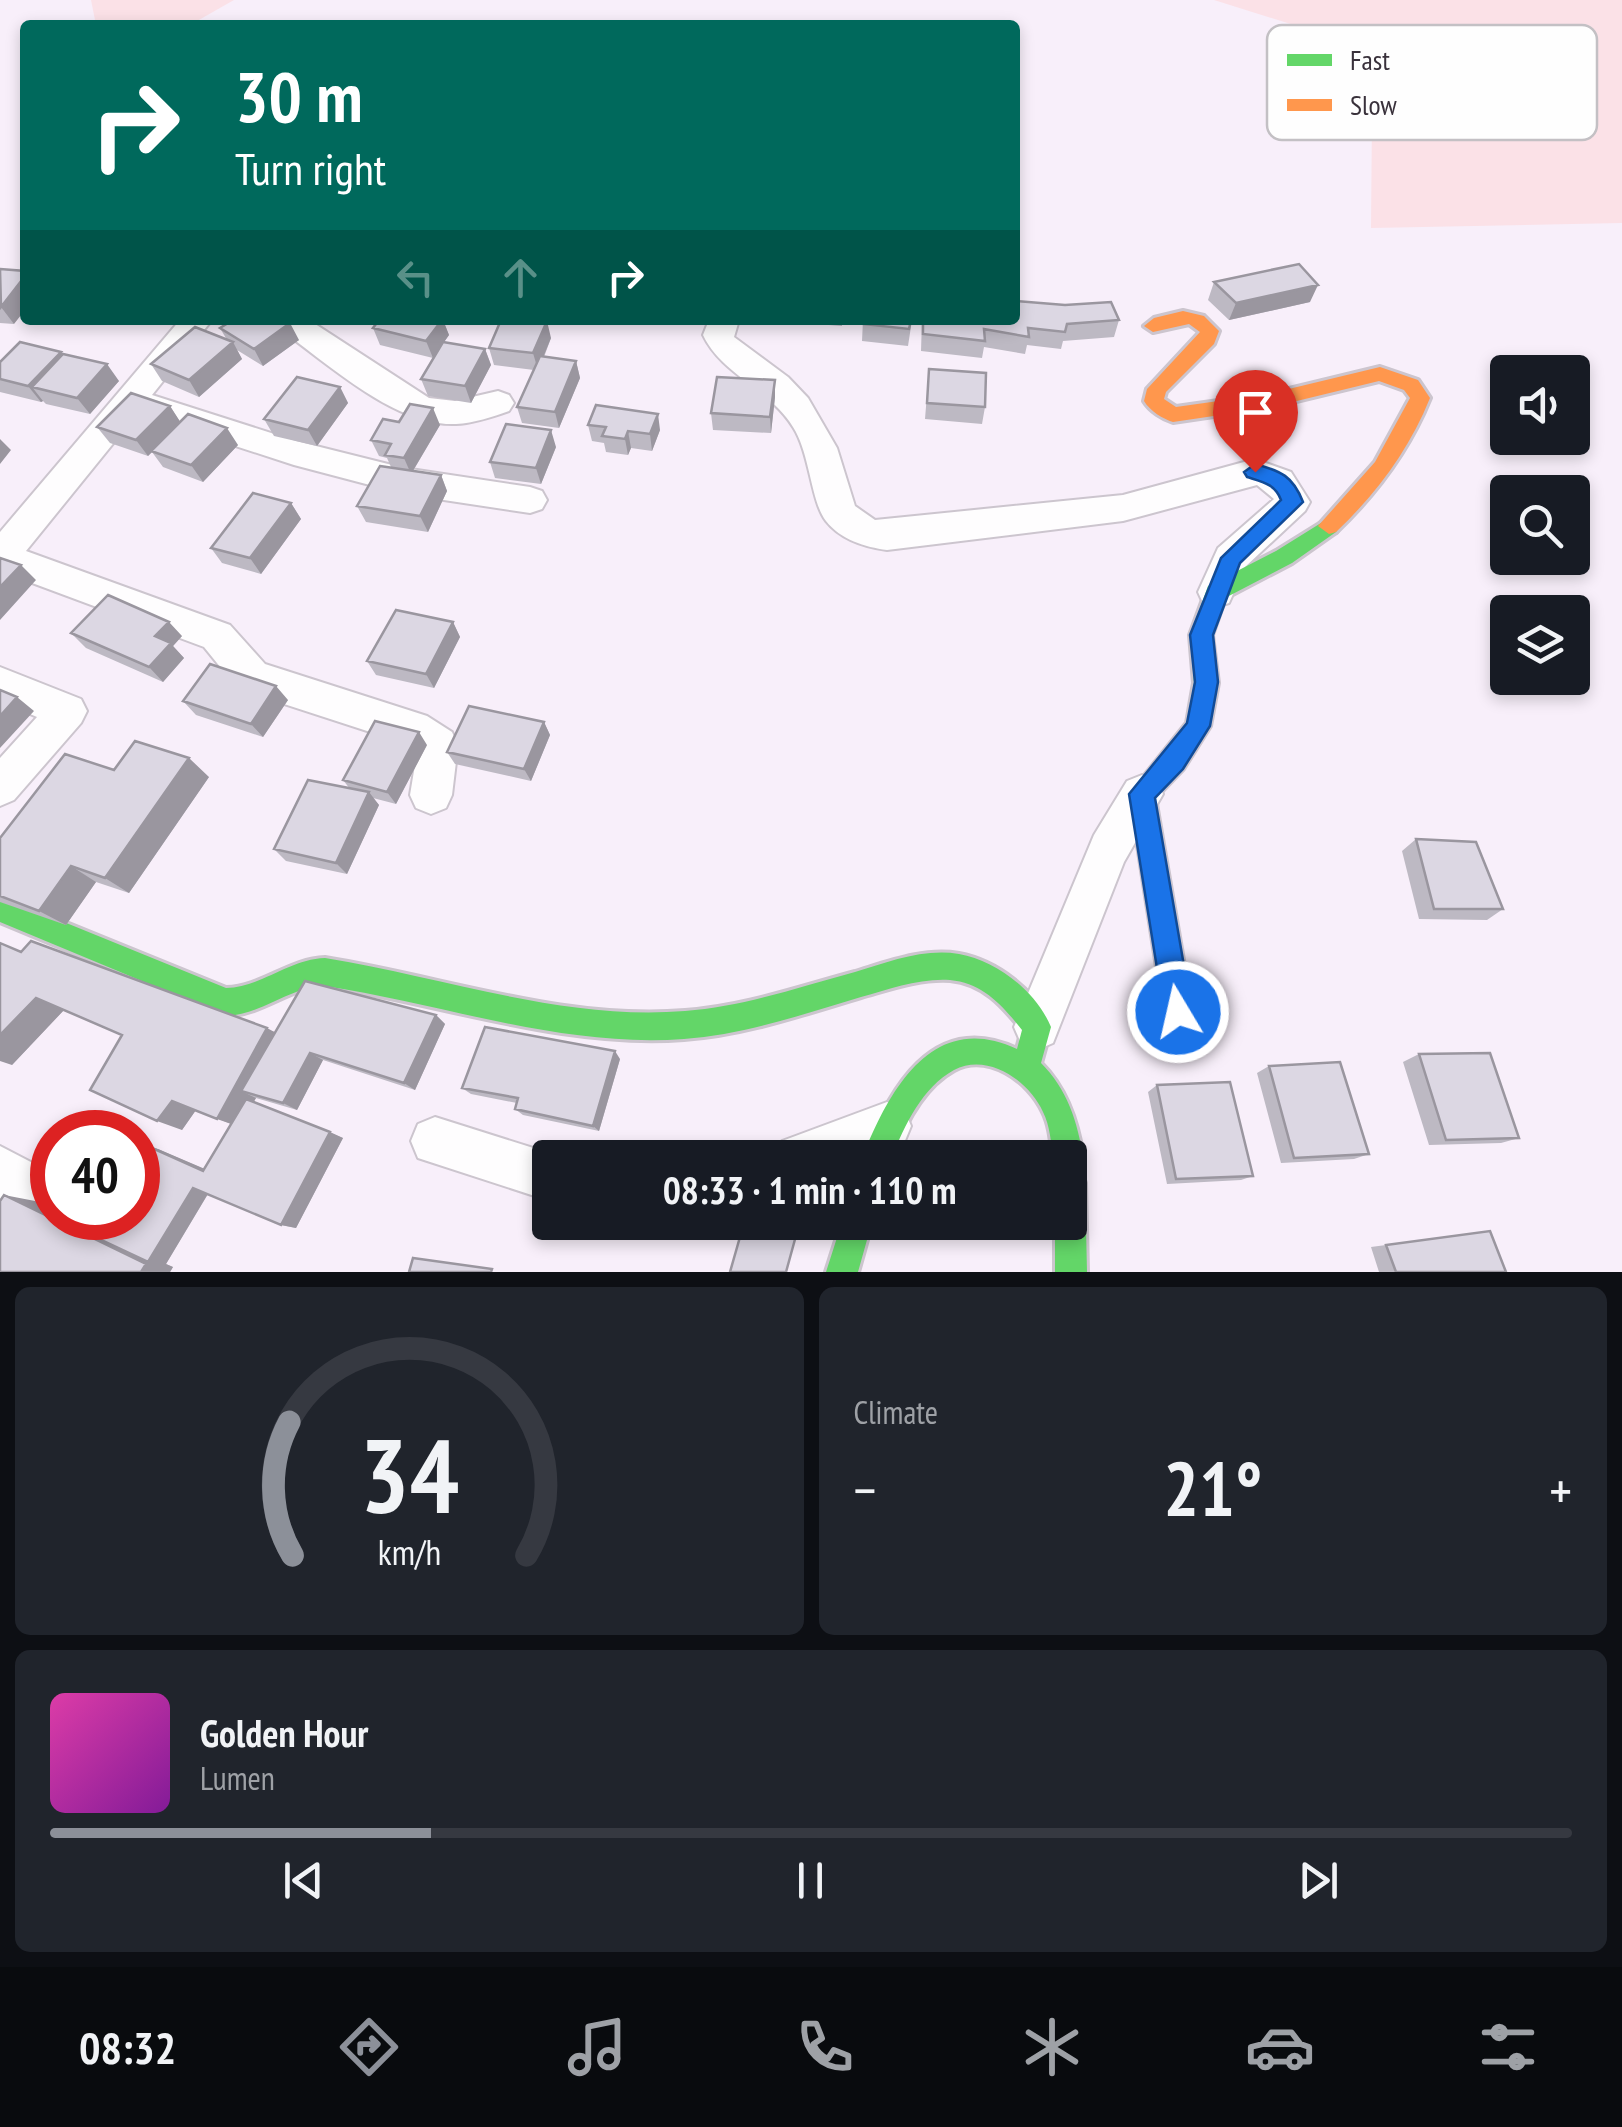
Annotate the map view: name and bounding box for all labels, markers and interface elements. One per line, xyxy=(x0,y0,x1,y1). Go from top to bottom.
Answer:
legend xyxy=(1267,25,1597,140)
text: Fast xyxy=(1350,41,1390,78)
text: 30 m xyxy=(235,51,363,141)
icon: right xyxy=(70,60,200,190)
text: Slow xyxy=(1350,86,1397,123)
text: Turn right xyxy=(235,139,386,197)
icon: left xyxy=(388,250,443,305)
icon: ahead xyxy=(493,250,548,305)
icon: right xyxy=(598,250,653,305)
map controls xyxy=(1490,355,1590,695)
button: sound xyxy=(1490,355,1590,455)
pin xyxy=(1213,370,1298,473)
icon: arrive xyxy=(1228,385,1283,440)
button: search xyxy=(1490,475,1590,575)
button: layers xyxy=(1490,595,1590,695)
position arrow xyxy=(1126,960,1230,1064)
speed limit sign: 40 xyxy=(30,1110,160,1240)
text: 08:33 · 1 min · 110 m xyxy=(663,1165,956,1214)
text: Climate xyxy=(854,1391,938,1433)
text: 34 xyxy=(360,1407,459,1542)
text: 21° xyxy=(1163,1440,1262,1537)
text: − xyxy=(854,1454,876,1525)
text: + xyxy=(1549,1454,1572,1525)
text: km/h xyxy=(378,1529,441,1575)
text: Golden Hour xyxy=(200,1708,369,1757)
text: Lumen xyxy=(200,1757,275,1799)
icon: previous xyxy=(276,1853,331,1908)
icon: pause xyxy=(783,1853,838,1908)
icon: next xyxy=(1291,1853,1346,1908)
icon: directions xyxy=(334,2012,404,2082)
icon: music xyxy=(562,2012,632,2082)
icon: phone xyxy=(790,2012,860,2082)
icon: climate xyxy=(1017,2012,1087,2082)
icon: car xyxy=(1245,2012,1315,2082)
icon: filters xyxy=(1473,2012,1543,2082)
text: 08:32 xyxy=(79,2018,176,2076)

